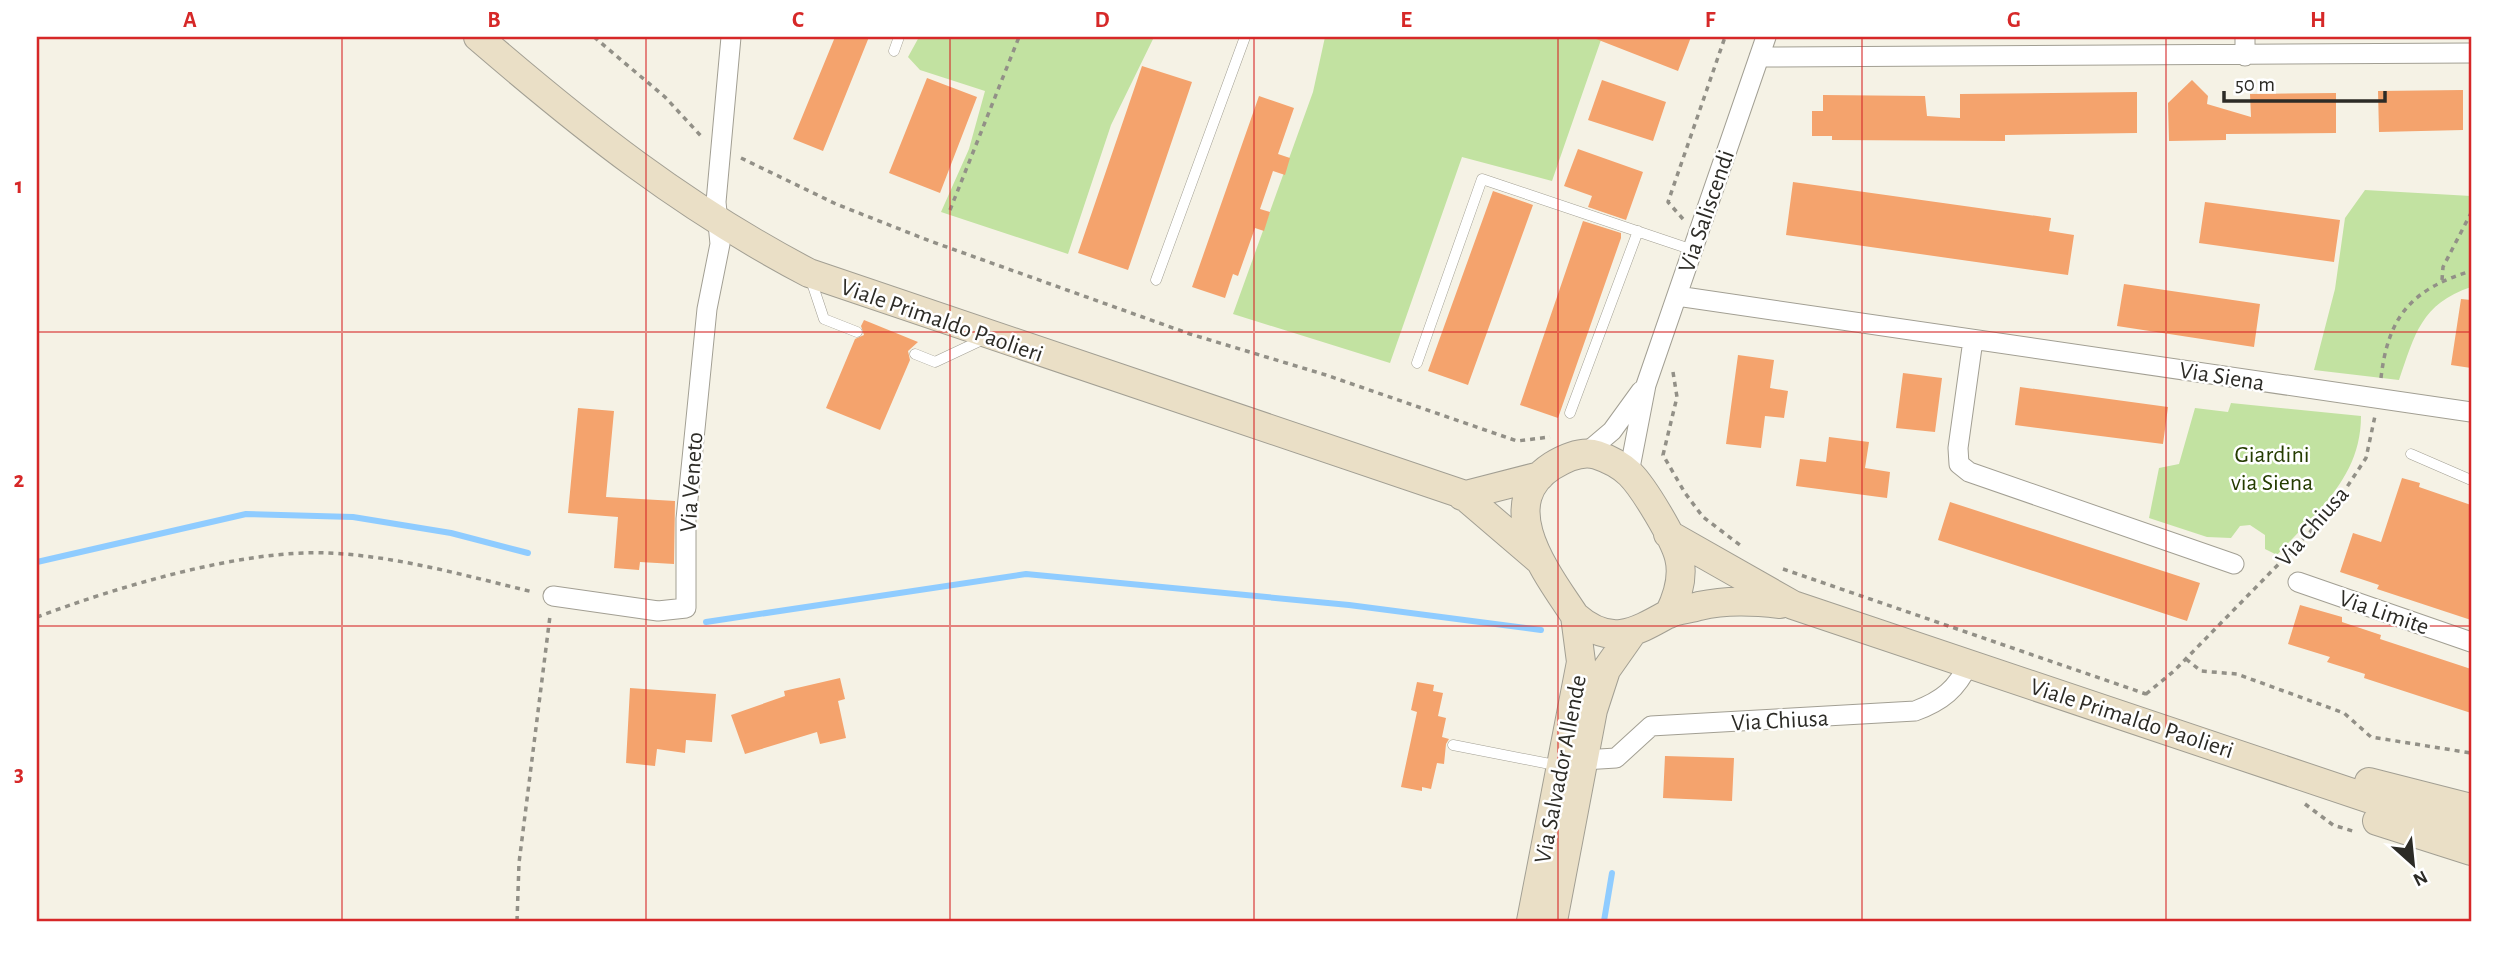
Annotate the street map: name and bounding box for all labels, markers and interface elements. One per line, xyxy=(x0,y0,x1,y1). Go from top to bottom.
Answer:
text: A xyxy=(183,9,197,32)
text: B xyxy=(487,9,501,32)
text: C xyxy=(792,9,804,32)
text: D xyxy=(1094,9,1110,32)
text: E xyxy=(1400,9,1412,32)
text: F xyxy=(1705,9,1716,32)
text: G xyxy=(2007,9,2021,32)
text: H xyxy=(2310,9,2326,32)
scale bar xyxy=(2224,60,2386,104)
text: 50 m xyxy=(2235,74,2275,95)
street label: Via Saliscendi xyxy=(1675,147,1739,276)
text: 1 xyxy=(15,175,23,198)
street label: Viale Primaldo Paolieri xyxy=(837,275,1046,367)
street label: Via Siena xyxy=(2177,358,2266,396)
street label: Via Veneto xyxy=(677,431,707,533)
park label: Giardini via Siena xyxy=(2231,443,2313,495)
text: 2 xyxy=(14,469,25,492)
street label: Via Chiusa xyxy=(2272,482,2354,571)
street label: Via Limite xyxy=(2336,586,2432,640)
street label: Via Salvador Allende xyxy=(1531,673,1591,865)
street label: Viale Primaldo Paolieri xyxy=(2027,675,2236,763)
street label: Via Chiusa xyxy=(1731,706,1829,736)
text: 3 xyxy=(14,763,24,786)
north arrow xyxy=(2378,828,2448,898)
text: N xyxy=(2410,866,2430,889)

